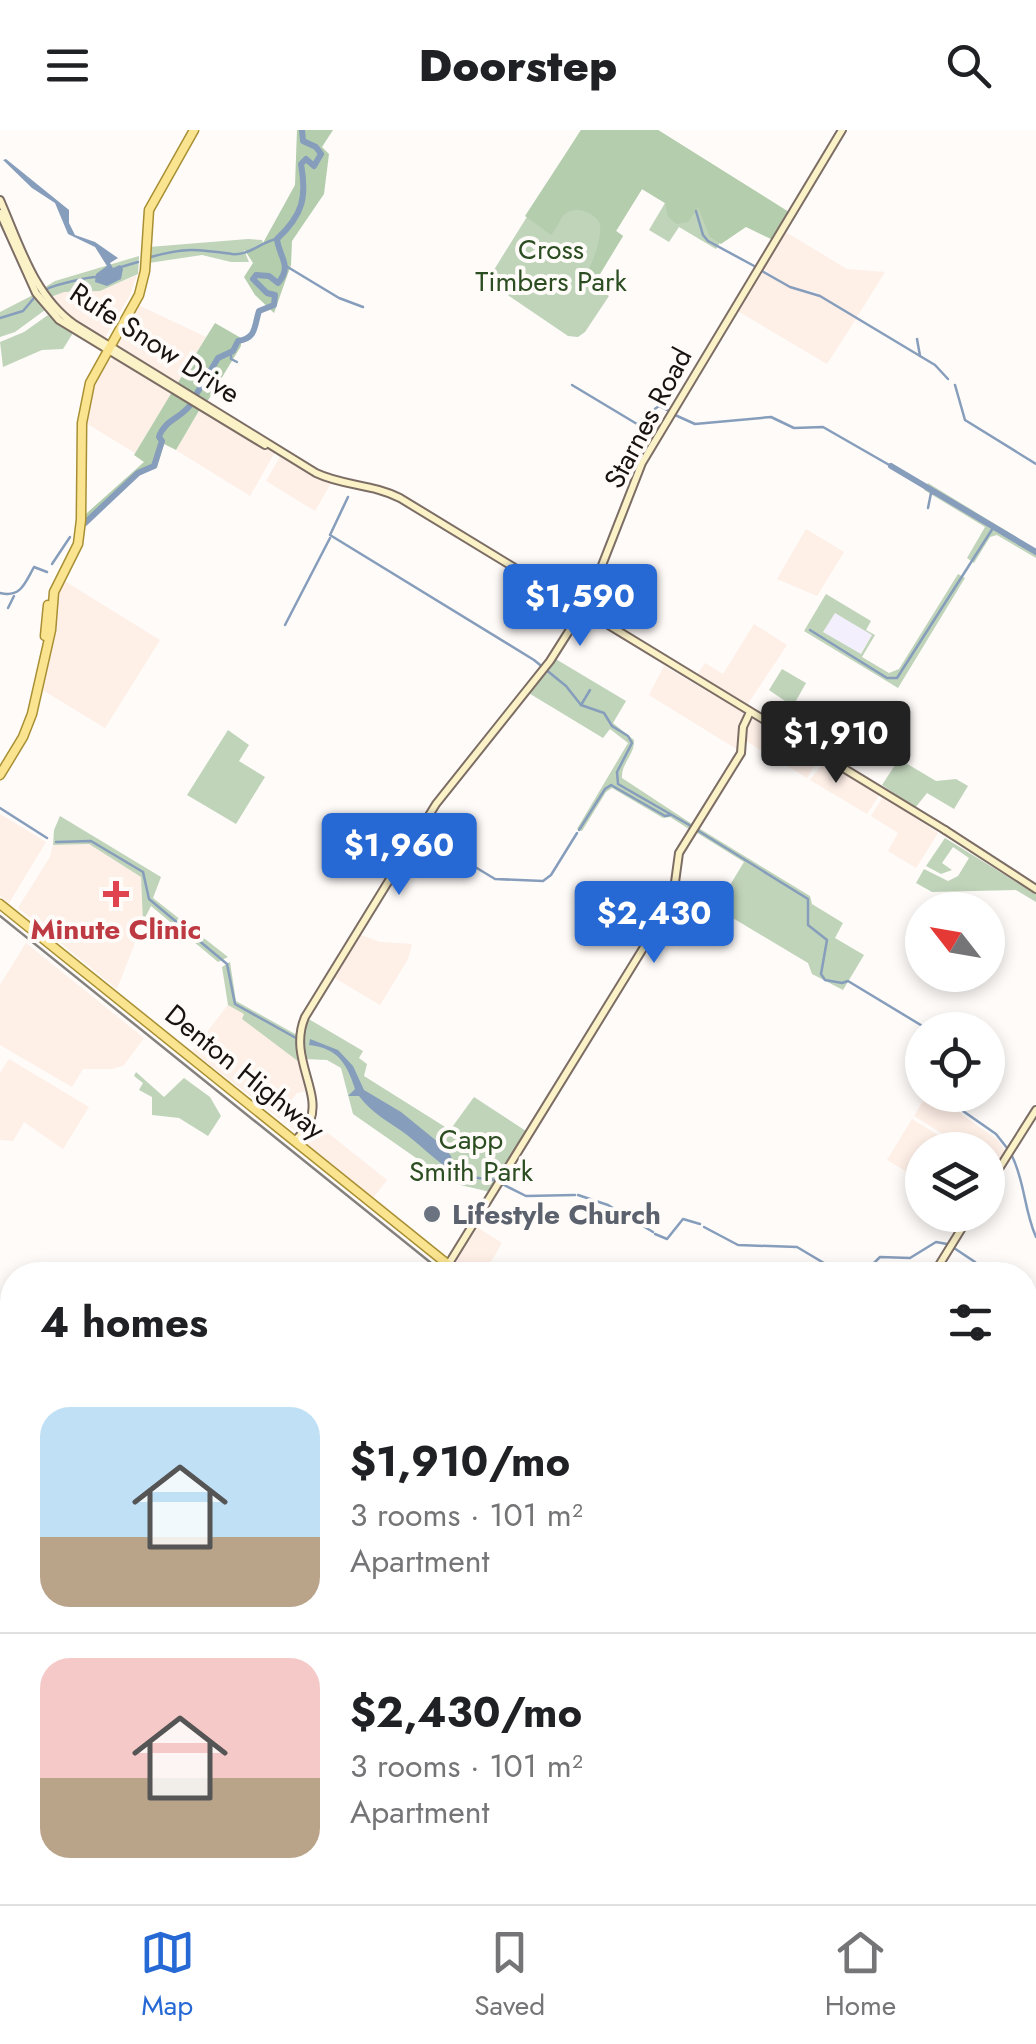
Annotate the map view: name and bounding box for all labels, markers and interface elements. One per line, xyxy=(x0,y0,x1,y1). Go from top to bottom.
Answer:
text: Doorstep xyxy=(419,33,617,98)
icon: menu xyxy=(40,38,95,93)
icon: search xyxy=(941,38,996,93)
park label: Cross Timbers Park xyxy=(475,229,628,302)
street label: Rufe Snow Drive xyxy=(62,272,248,414)
street label: Starnes Road xyxy=(594,340,702,496)
pin: $1,590 xyxy=(499,564,661,649)
text: $1,590 xyxy=(525,573,635,619)
pin: $1,910 xyxy=(755,701,917,786)
text: $1,910 xyxy=(783,710,889,756)
pin: $1,960 xyxy=(318,813,480,898)
text: $1,960 xyxy=(344,822,454,868)
marker: Minute Clinic xyxy=(103,881,129,907)
pin: $2,430 xyxy=(573,881,735,966)
text: $2,430 xyxy=(597,890,711,936)
north arrow xyxy=(905,892,1005,992)
map controls xyxy=(905,892,1005,1232)
place label: Minute Clinic xyxy=(31,909,201,950)
street label: Denton Highway xyxy=(156,994,335,1150)
button: locate xyxy=(905,1012,1005,1112)
park label: Capp Smith Park xyxy=(409,1119,534,1192)
button: layers xyxy=(905,1132,1005,1232)
place label: Lifestyle Church xyxy=(452,1194,661,1235)
marker: Lifestyle Church xyxy=(421,1203,443,1225)
text: 4 homes xyxy=(40,1292,208,1353)
icon: filters xyxy=(943,1295,998,1350)
text: $1,910/mo xyxy=(350,1431,570,1492)
icon: home xyxy=(120,1447,240,1567)
text: 3 rooms · 101 m² xyxy=(350,1492,583,1538)
text: Apartment xyxy=(350,1538,489,1584)
text: $2,430/mo xyxy=(350,1682,582,1743)
icon: home xyxy=(120,1698,240,1818)
text: 3 rooms · 101 m² xyxy=(350,1743,583,1789)
text: Apartment xyxy=(350,1789,489,1835)
tab: Map xyxy=(140,1925,195,2026)
tab: Saved xyxy=(474,1925,545,2026)
tab: Home xyxy=(825,1925,896,2026)

